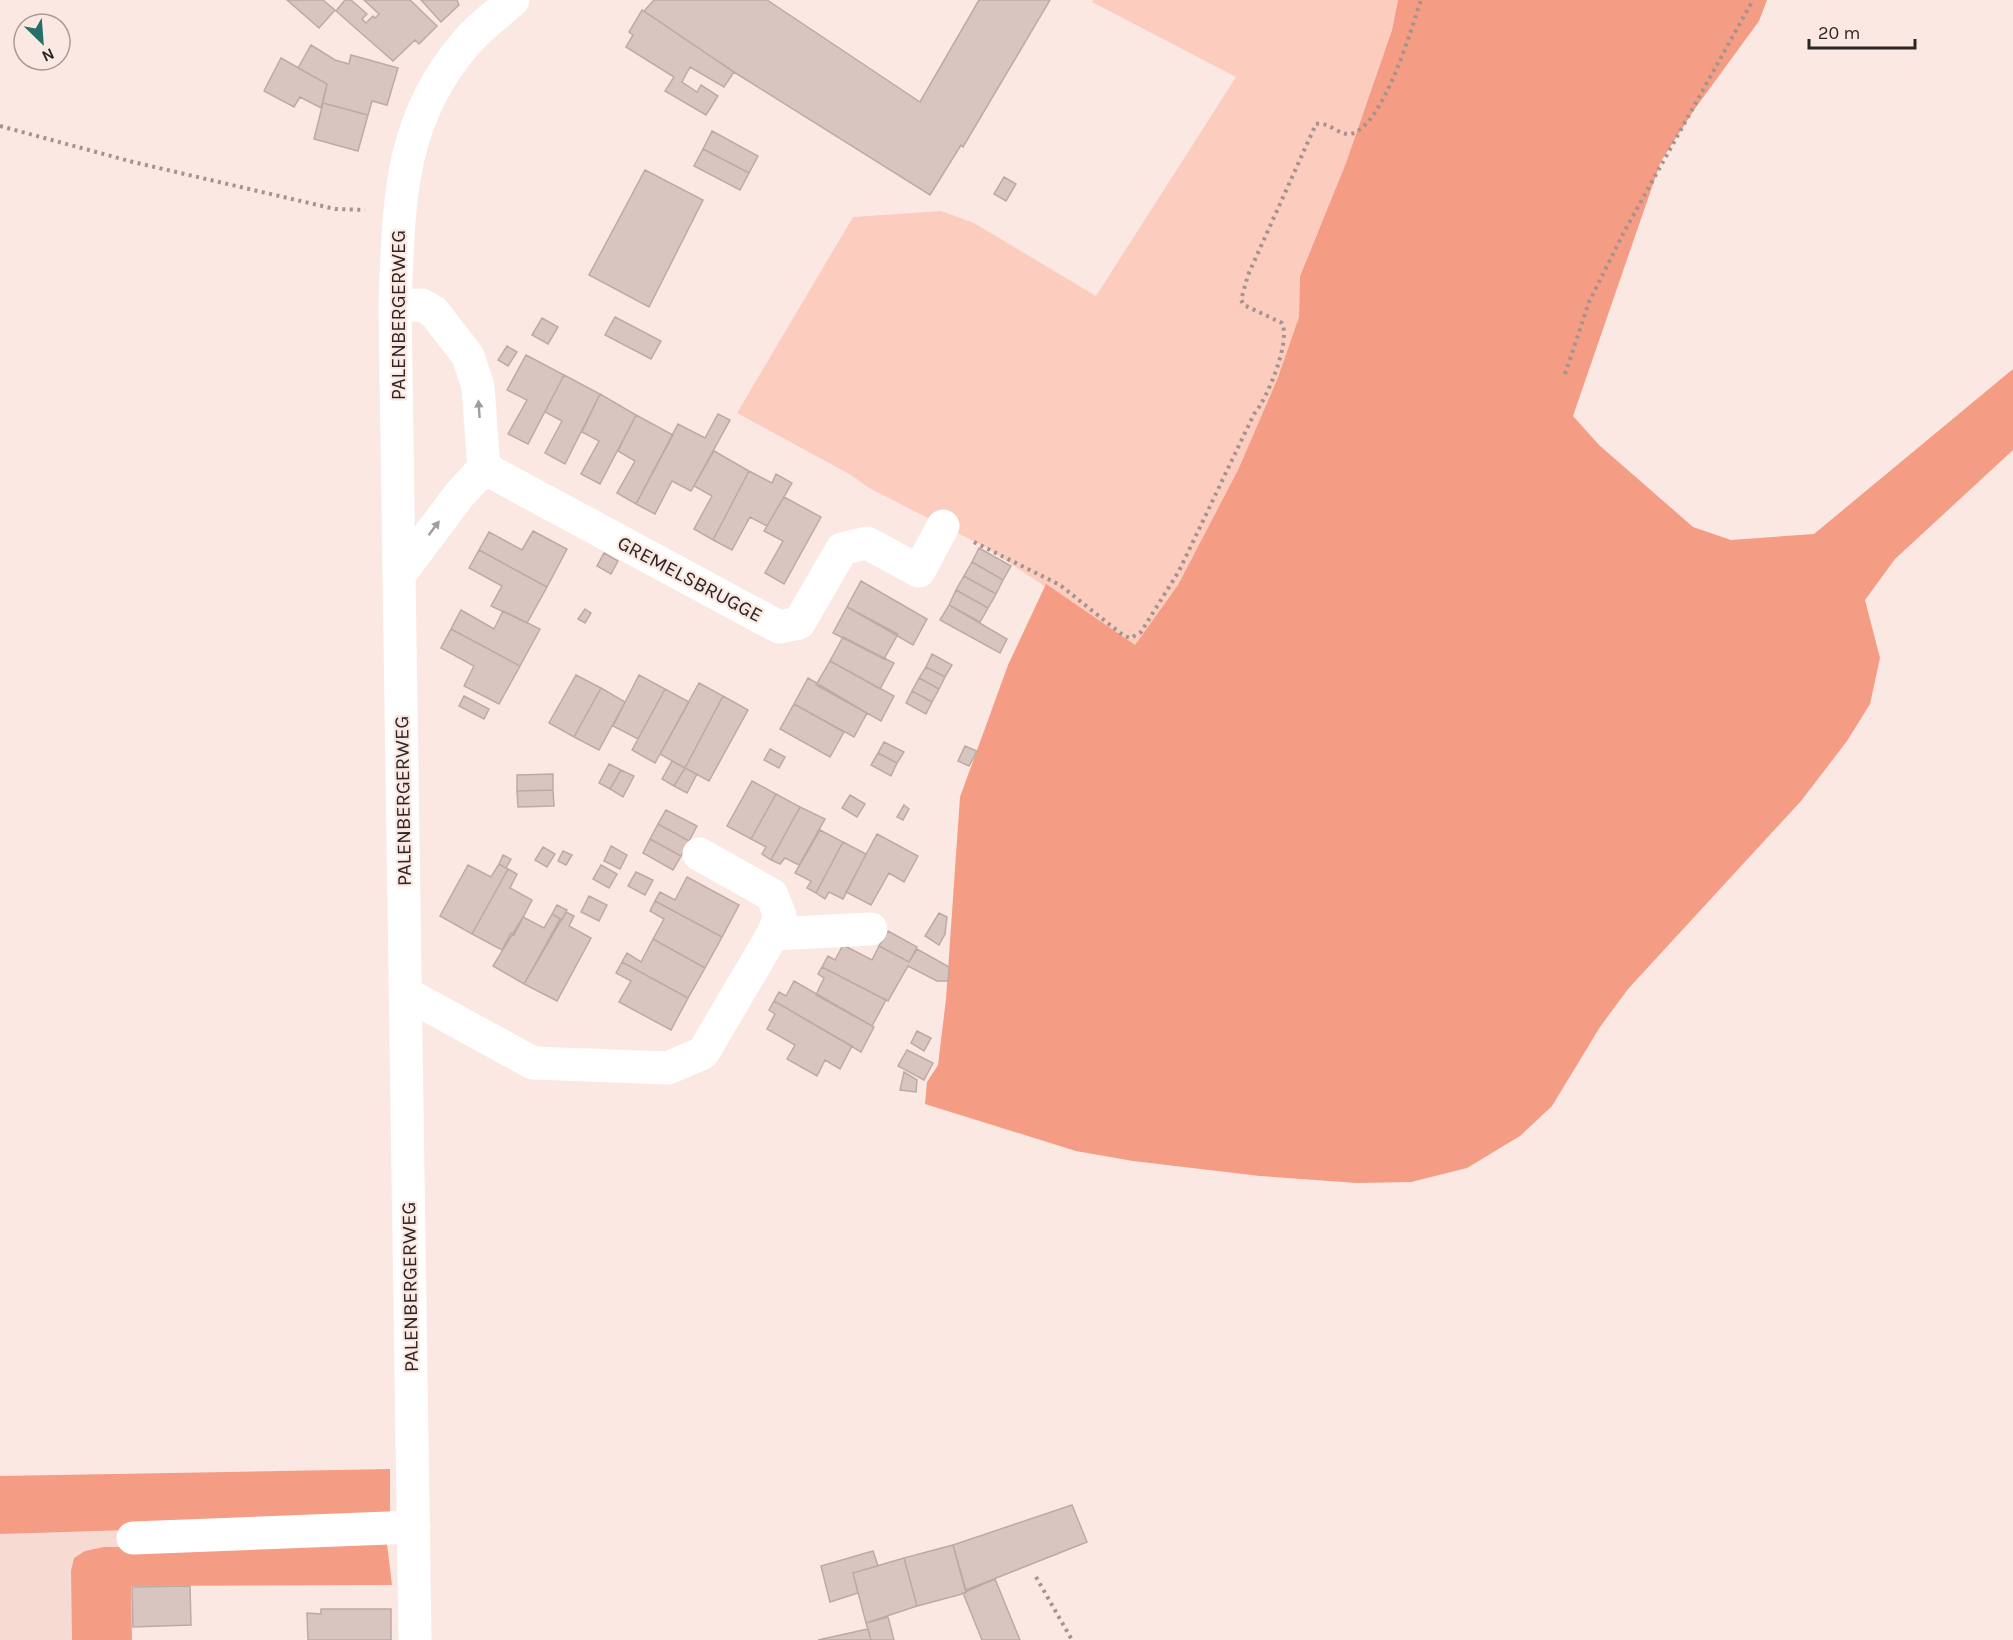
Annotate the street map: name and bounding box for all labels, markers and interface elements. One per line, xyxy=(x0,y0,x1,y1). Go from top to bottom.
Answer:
north arrow xyxy=(12,12,72,72)
scale bar xyxy=(1809,12,1916,50)
text: 20 m xyxy=(1818,22,1860,44)
text: N xyxy=(39,44,57,66)
street label: PALENBERGERWEG xyxy=(387,230,410,400)
one-way arrow xyxy=(475,400,484,419)
one-way arrow xyxy=(428,521,440,537)
street label: GREMELSBRUGGE xyxy=(614,531,766,627)
street label: PALENBERGERWEG xyxy=(390,716,416,886)
street label: PALENBERGERWEG xyxy=(397,1202,423,1372)

